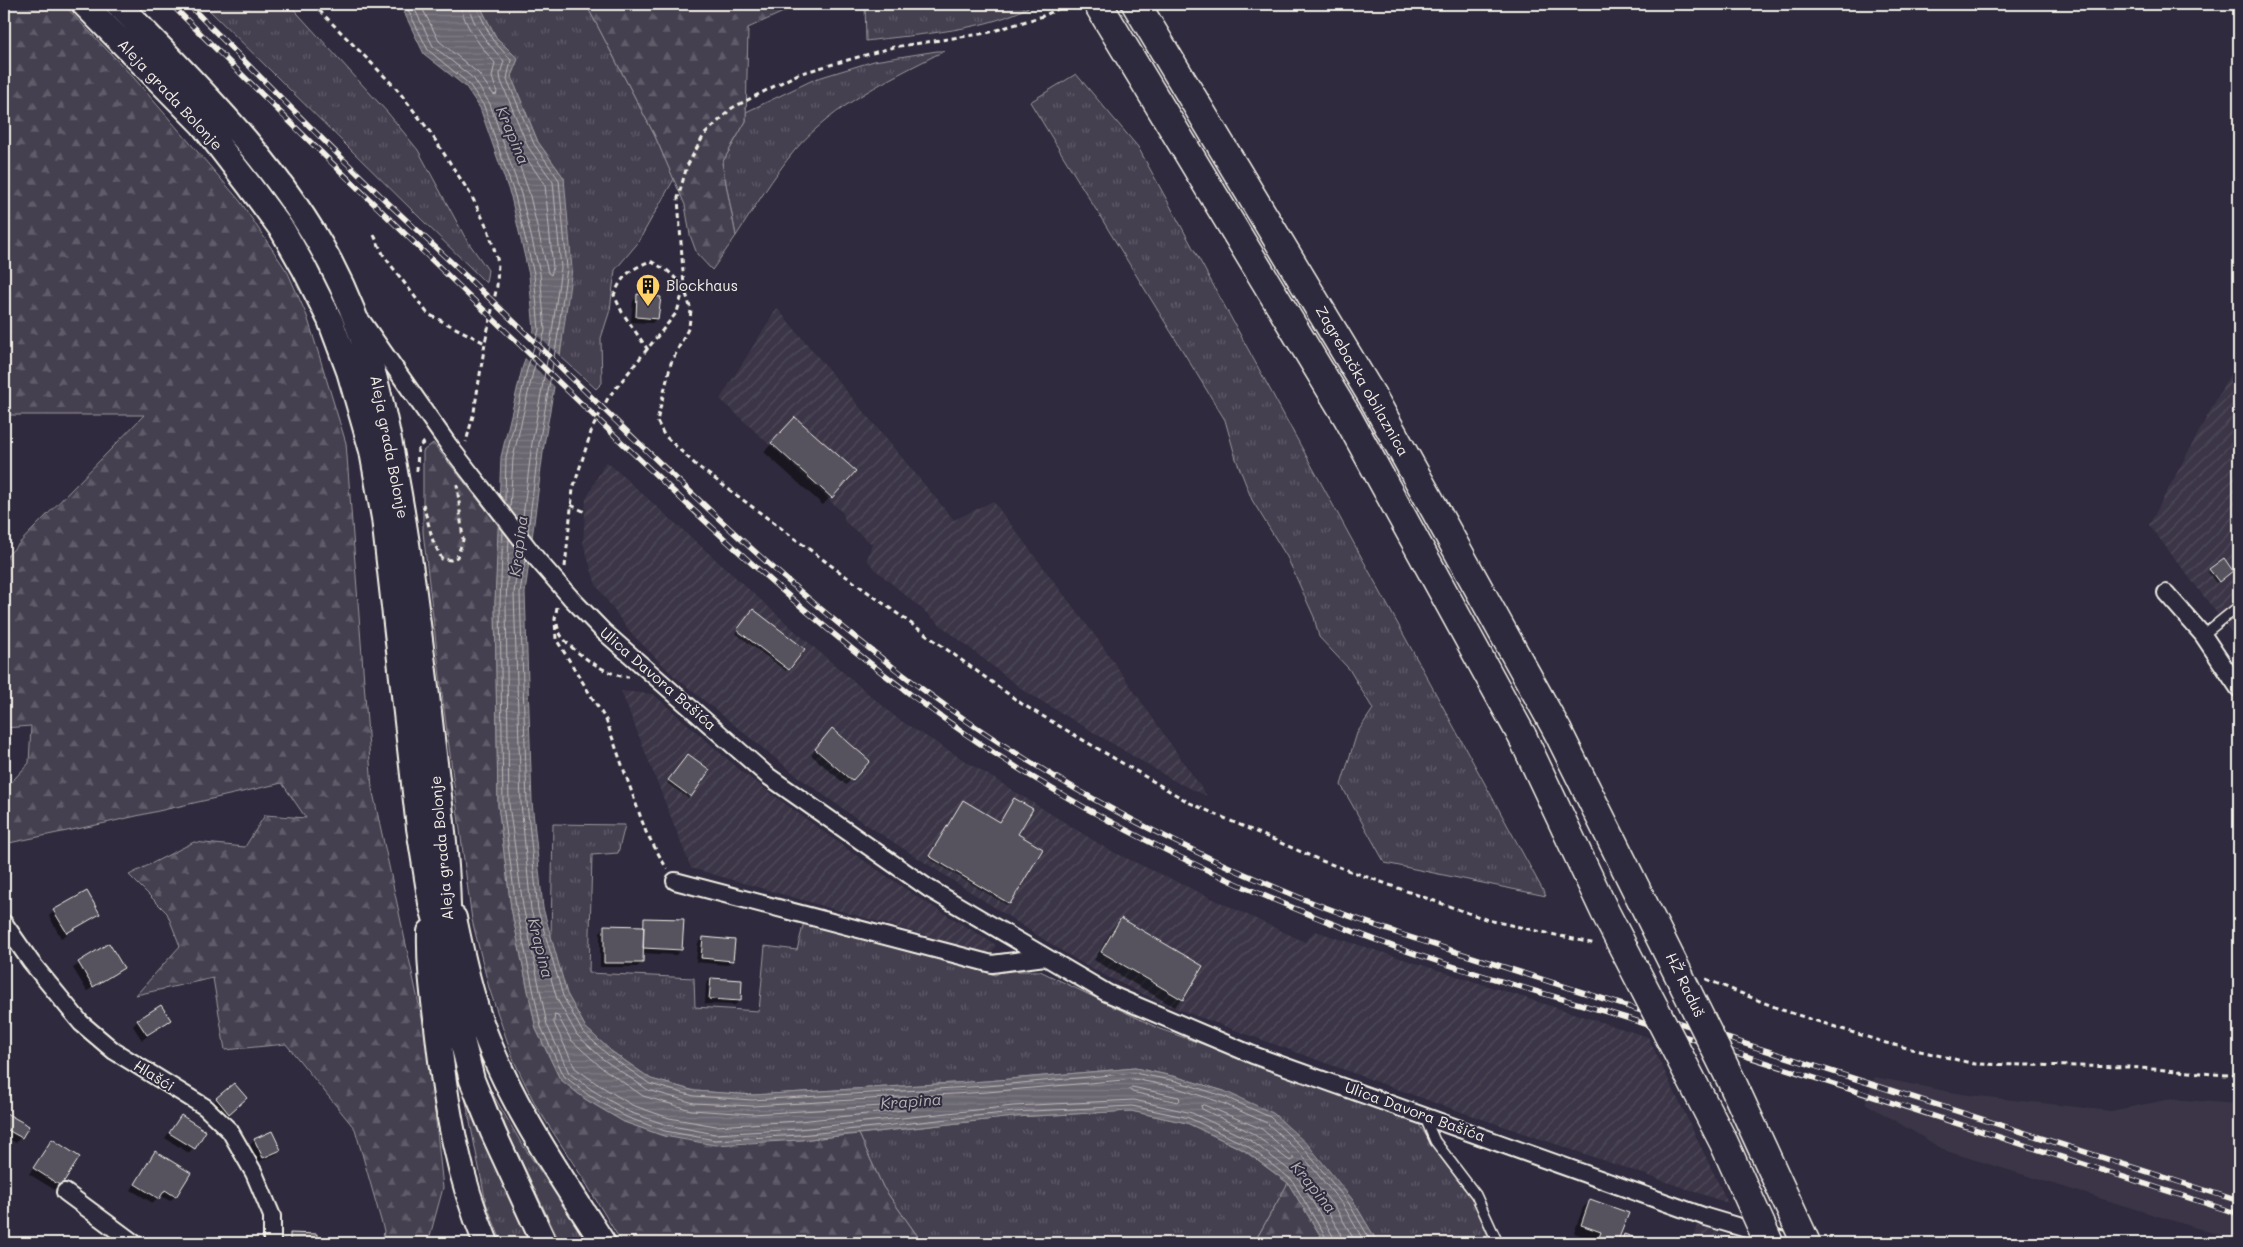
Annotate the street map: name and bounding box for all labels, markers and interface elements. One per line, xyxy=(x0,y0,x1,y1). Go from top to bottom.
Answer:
street label: Aleja grada Bolonje xyxy=(114,34,228,154)
water label: Krapina xyxy=(492,102,535,167)
building icon: Blockhaus xyxy=(635,273,661,307)
place label: Blockhaus xyxy=(666,275,738,295)
street label: Zagrebačka obilaznica xyxy=(1312,302,1414,459)
street label: Aleja grada Bolonje xyxy=(366,374,414,520)
water label: Krapina xyxy=(503,514,532,578)
street label: Ulica Davora Bašića xyxy=(596,622,721,734)
street label: Aleja grada Bolonje xyxy=(425,775,457,921)
water label: Krapina xyxy=(524,916,559,980)
street label: HŽ Raduš xyxy=(1662,949,1710,1020)
street label: Hlašći xyxy=(130,1055,179,1095)
street label: Ulica Davora Bašića xyxy=(1342,1076,1488,1146)
water label: Krapina xyxy=(880,1088,942,1113)
water label: Krapina xyxy=(1287,1156,1342,1217)

